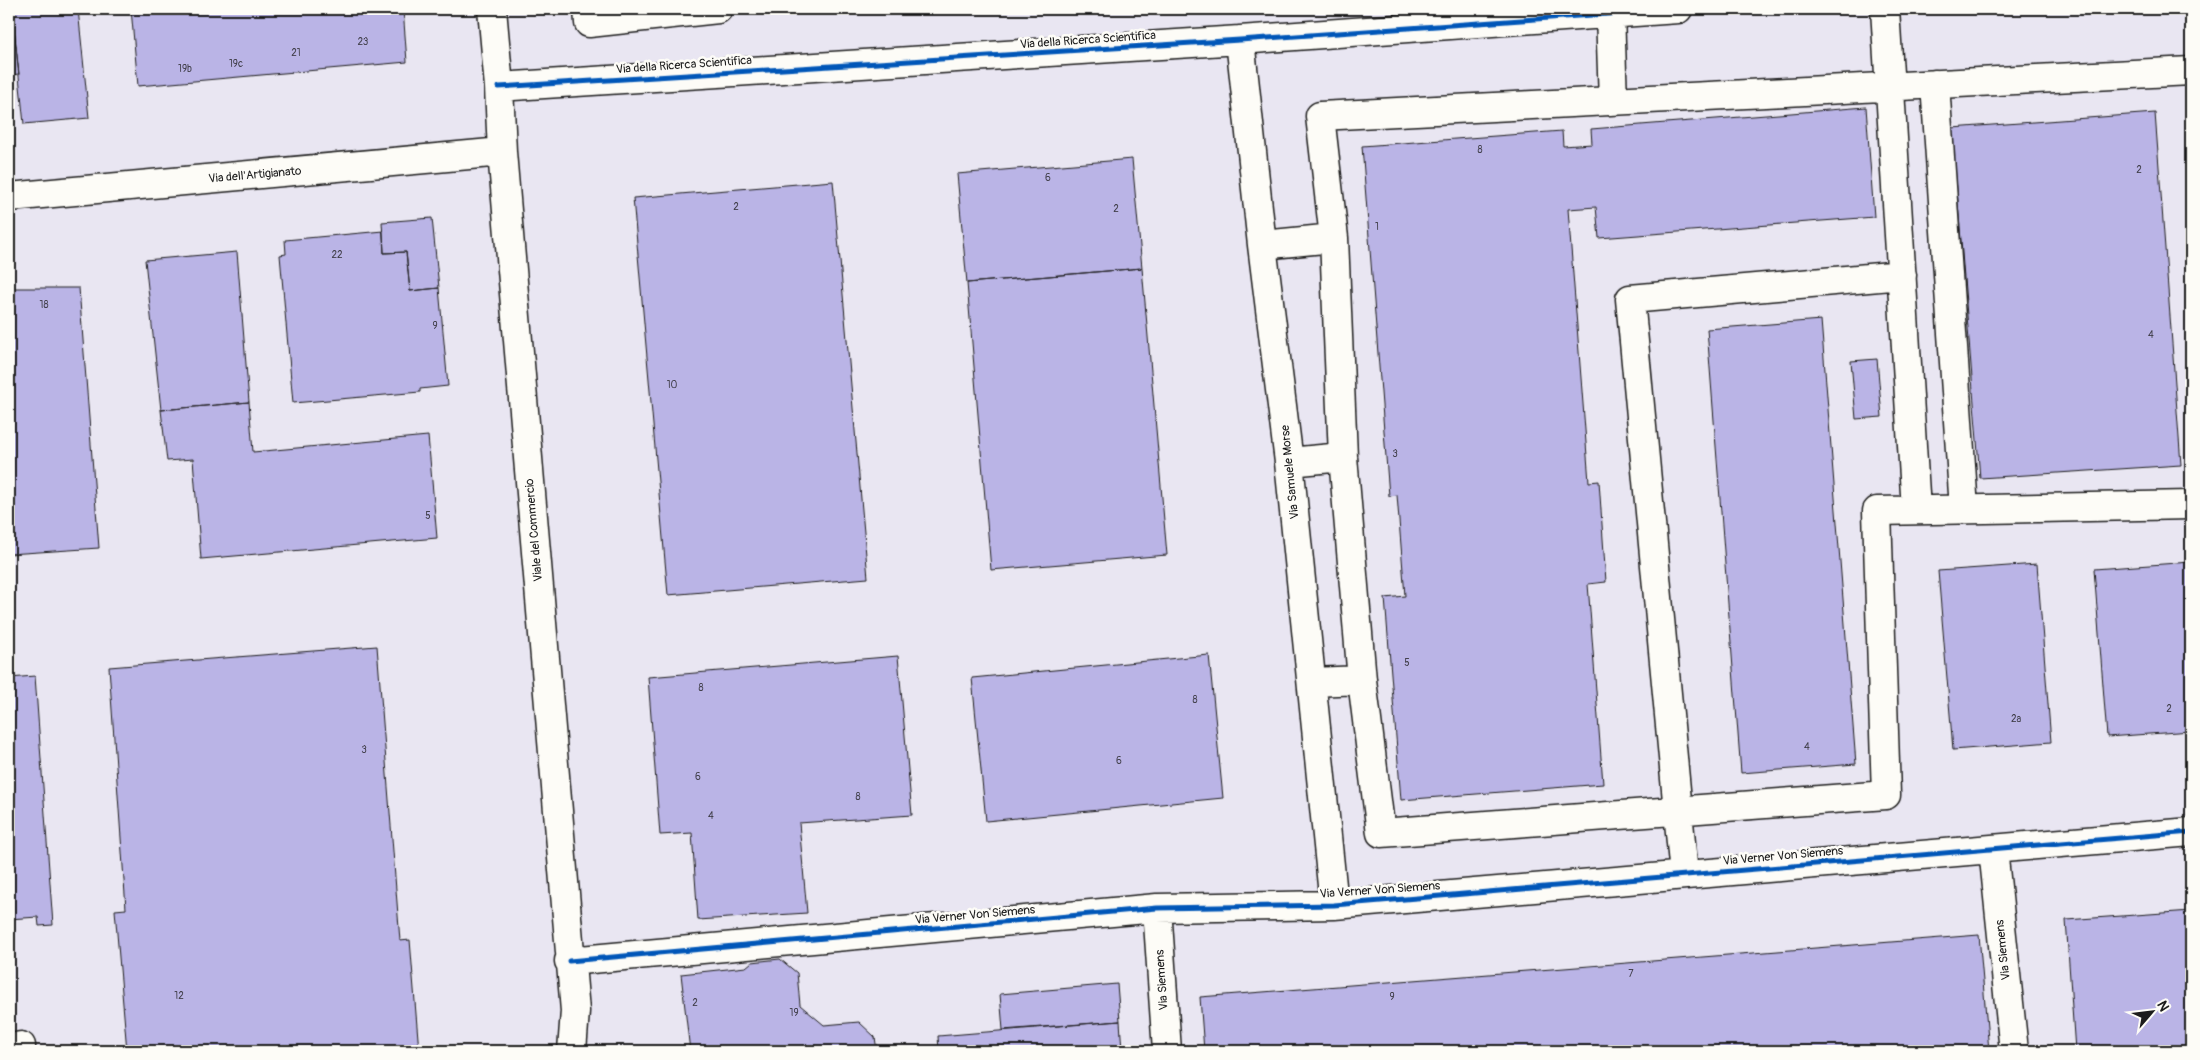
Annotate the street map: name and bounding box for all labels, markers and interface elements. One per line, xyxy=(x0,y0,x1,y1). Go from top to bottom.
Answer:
street label: Via della Ricerca Scientifica xyxy=(1020,28,1157,52)
house number: 23 xyxy=(358,36,369,48)
house number: 21 xyxy=(291,47,301,59)
street label: Via della Ricerca Scientifica xyxy=(616,53,753,77)
house number: 19c xyxy=(229,58,243,70)
house number: 19b xyxy=(178,63,192,75)
house number: 8 xyxy=(1477,144,1483,156)
street label: Via dell'Artigianato xyxy=(208,163,303,187)
house number: 2 xyxy=(2136,164,2142,176)
house number: 6 xyxy=(1045,172,1051,184)
house number: 2 xyxy=(733,201,739,213)
house number: 2 xyxy=(1113,203,1119,215)
house number: 1 xyxy=(1375,221,1379,233)
house number: 22 xyxy=(331,249,343,261)
house number: 18 xyxy=(40,299,48,311)
house number: 9 xyxy=(432,320,438,332)
house number: 4 xyxy=(2148,329,2154,341)
house number: 10 xyxy=(667,379,678,391)
street label: Via Samuele Morse xyxy=(1278,424,1302,520)
house number: 3 xyxy=(1392,448,1398,460)
street label: Viale del Commercio xyxy=(522,477,546,582)
house number: 5 xyxy=(425,510,431,522)
house number: 5 xyxy=(1404,657,1410,669)
house number: 8 xyxy=(698,682,704,694)
house number: 8 xyxy=(1192,694,1198,706)
house number: 2 xyxy=(2166,703,2172,715)
house number: 2a xyxy=(2011,713,2021,725)
house number: 4 xyxy=(1804,741,1810,753)
house number: 3 xyxy=(361,744,367,756)
house number: 6 xyxy=(1116,755,1122,767)
house number: 6 xyxy=(695,771,701,783)
house number: 8 xyxy=(855,791,861,803)
house number: 4 xyxy=(708,810,714,822)
street label: Via Verner Von Siemens xyxy=(1722,843,1844,869)
street label: Via Verner Von Siemens xyxy=(1319,878,1441,902)
street label: Via Verner Von Siemens xyxy=(914,902,1036,928)
street label: Via Siemens xyxy=(1992,918,2014,981)
street label: Via Siemens xyxy=(1152,949,1172,1011)
house number: 7 xyxy=(1628,968,1634,980)
north arrow xyxy=(2128,988,2178,1038)
house number: 12 xyxy=(174,990,184,1002)
house number: 9 xyxy=(1389,991,1395,1003)
house number: 2 xyxy=(692,997,698,1009)
text: N xyxy=(2153,998,2173,1014)
house number: 19 xyxy=(789,1007,799,1019)

